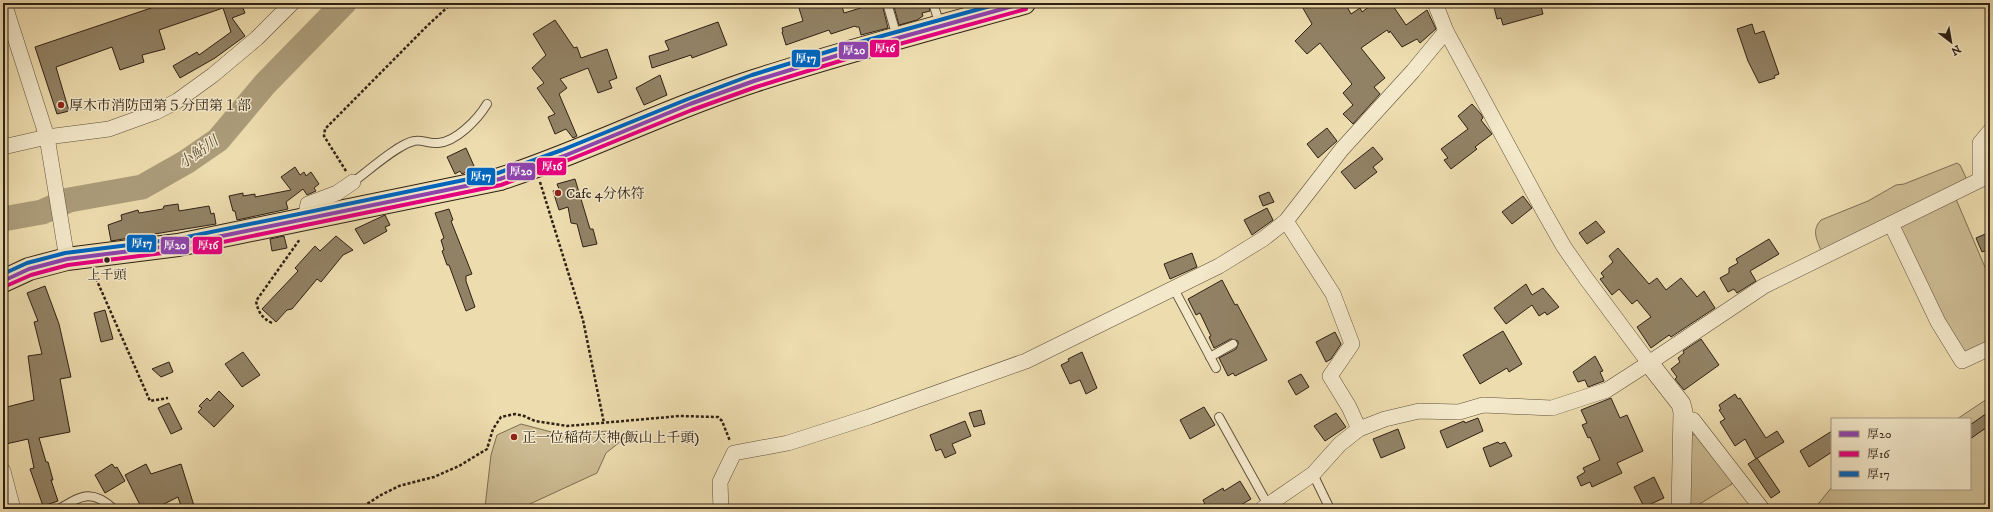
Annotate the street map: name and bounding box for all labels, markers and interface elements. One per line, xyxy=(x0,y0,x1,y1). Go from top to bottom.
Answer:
north arrow xyxy=(1931,22,1971,62)
line badge: 厚16 xyxy=(869,39,900,58)
line badge: 厚20 xyxy=(838,41,869,60)
text: N xyxy=(1948,41,1963,58)
text: 厚16 xyxy=(875,42,897,56)
text: 厚20 xyxy=(843,44,865,58)
line badge: 厚17 xyxy=(791,49,821,68)
text: 厚17 xyxy=(796,52,817,66)
place label: 厚木市消防団第５分団第１部 xyxy=(69,97,251,115)
marker: 厚木市消防団第５分団第１部 xyxy=(56,100,66,110)
water label: 小鮎川 xyxy=(174,131,224,173)
line badge: 厚16 xyxy=(536,157,567,176)
text: 厚16 xyxy=(542,160,564,174)
line badge: 厚20 xyxy=(506,162,536,181)
text: 厚20 xyxy=(510,165,532,179)
line badge: 厚17 xyxy=(466,167,496,186)
text: 厚17 xyxy=(471,170,492,184)
place label: Cafe 4分休符 xyxy=(566,185,645,203)
marker: Cafe 4分休符 xyxy=(553,188,563,198)
line badge: 厚17 xyxy=(126,234,157,253)
line badge: 厚20 xyxy=(160,236,190,255)
line badge: 厚16 xyxy=(192,236,223,255)
text: 厚17 xyxy=(132,237,153,251)
text: 厚20 xyxy=(164,239,186,253)
text: 厚16 xyxy=(198,239,220,253)
marker: 上千頭 xyxy=(102,255,112,265)
place label: 上千頭 xyxy=(87,267,127,283)
legend xyxy=(1831,418,1971,490)
text: 厚20 xyxy=(1867,427,1891,442)
place label: 正一位稲荷大神(飯山上千頭) xyxy=(522,429,700,447)
marker: 正一位稲荷大神(飯山上千頭) xyxy=(509,432,519,442)
text: 厚16 xyxy=(1867,447,1890,462)
text: 厚17 xyxy=(1867,467,1890,482)

